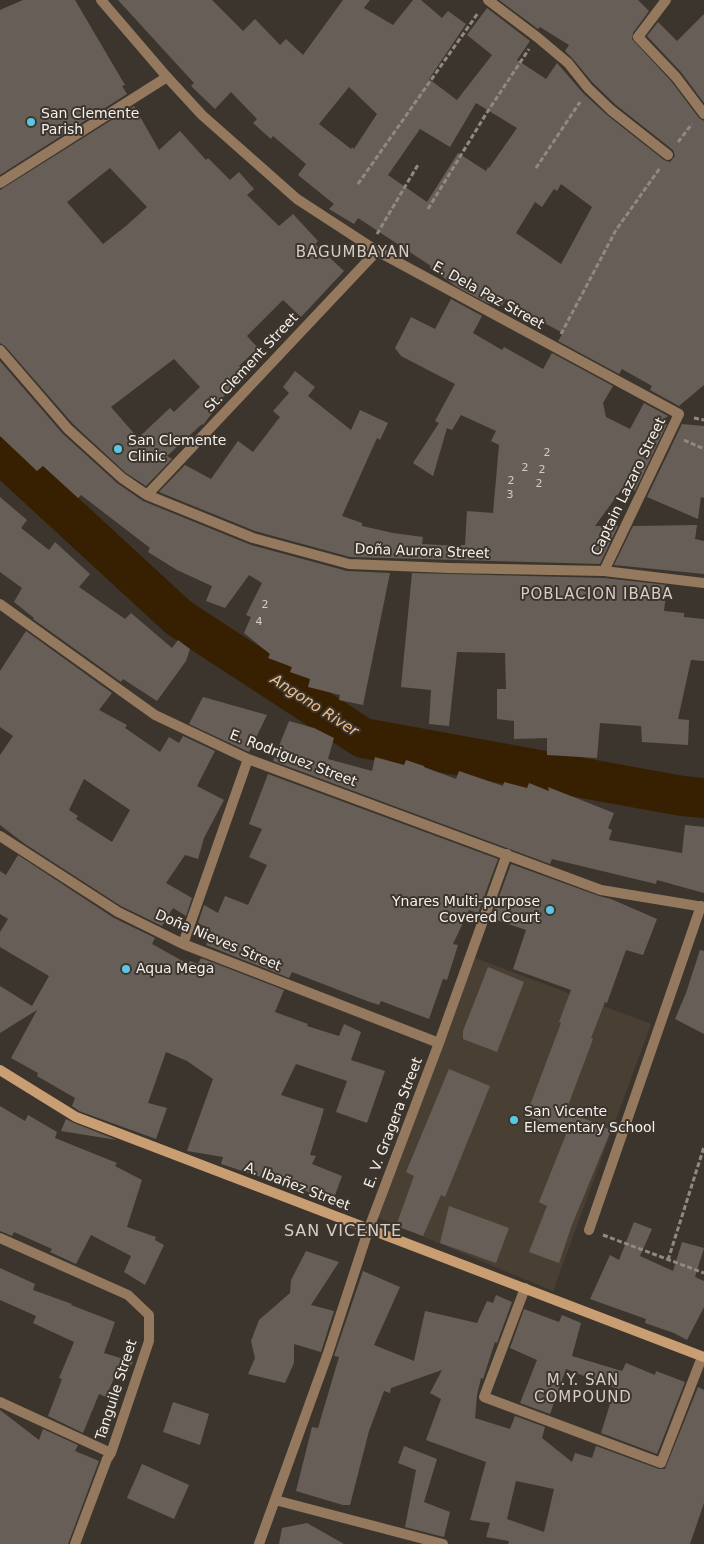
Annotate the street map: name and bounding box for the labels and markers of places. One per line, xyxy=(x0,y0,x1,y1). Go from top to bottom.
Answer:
place label: San Clemente Parish xyxy=(41,106,139,138)
marker: San Clemente Parish xyxy=(25,116,37,128)
place label: San Clemente Clinic xyxy=(128,433,226,466)
marker: San Clemente Clinic xyxy=(112,443,124,455)
place label: Ynares Multi-purpose Covered Court xyxy=(392,894,540,926)
marker: Ynares Multi-purpose Covered Court xyxy=(544,904,556,916)
place label: Aqua Mega xyxy=(136,961,214,977)
marker: Aqua Mega xyxy=(120,963,132,975)
place label: San Vicente Elementary School xyxy=(524,1104,656,1136)
marker: San Vicente Elementary School xyxy=(508,1114,520,1126)

